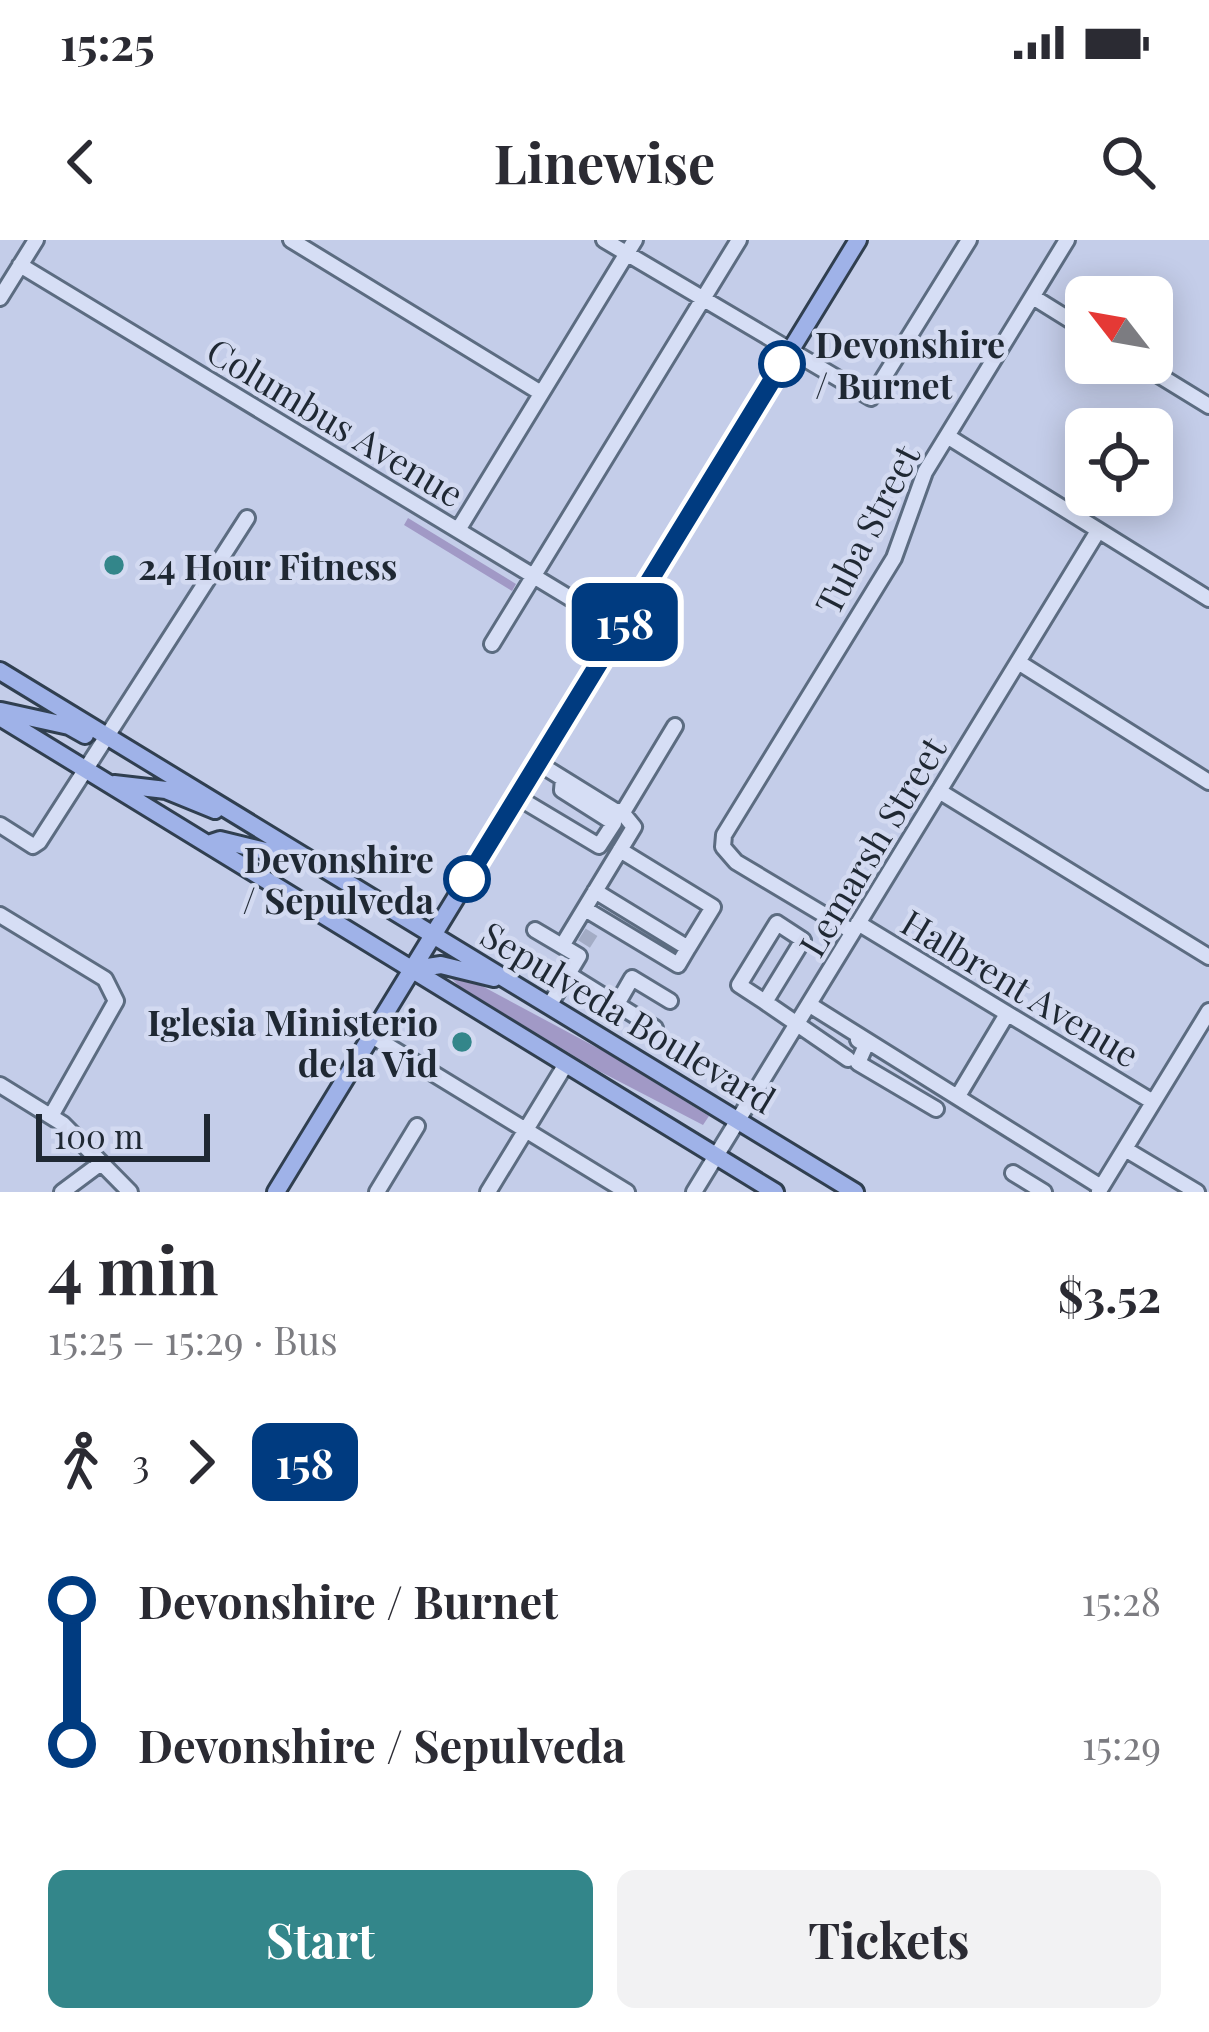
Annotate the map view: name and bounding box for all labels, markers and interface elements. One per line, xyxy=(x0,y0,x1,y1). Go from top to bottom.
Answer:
text: 15:25 xyxy=(60,12,155,72)
text: Linewise xyxy=(494,126,715,198)
icon: back xyxy=(48,129,114,195)
icon: search xyxy=(1095,129,1161,195)
north arrow xyxy=(1065,276,1173,384)
map controls xyxy=(1065,276,1173,516)
place label: Devonshire / Burnet xyxy=(815,319,1005,408)
street label: Columbus Avenue xyxy=(199,325,473,517)
marker: Devonshire / Burnet xyxy=(760,342,804,386)
button: locate xyxy=(1065,408,1173,516)
street label: Tuba Street xyxy=(803,435,930,622)
place label: 24 Hour Fitness xyxy=(138,541,397,589)
marker: 24 Hour Fitness xyxy=(101,552,127,578)
line badge: 158 xyxy=(556,583,694,661)
text: 158 xyxy=(596,594,654,650)
street label: Lemarsh Street xyxy=(787,726,956,965)
place label: Devonshire / Sepulveda xyxy=(243,834,434,923)
marker: Devonshire / Sepulveda xyxy=(445,857,489,901)
street label: Halbrent Avenue xyxy=(893,897,1149,1077)
street label: Sepulveda Boulevard xyxy=(473,909,785,1123)
place label: Iglesia Ministerio de la Vid xyxy=(147,997,438,1086)
marker: Iglesia Ministerio de la Vid xyxy=(449,1029,475,1055)
scale bar xyxy=(36,1108,210,1161)
text: 100 m xyxy=(54,1113,143,1157)
text: 4 min xyxy=(48,1224,219,1312)
text: $3.52 xyxy=(1058,1264,1161,1324)
text: 15:25 – 15:29 · Bus xyxy=(48,1313,338,1365)
icon: walk xyxy=(48,1429,114,1495)
icon: forward xyxy=(168,1429,234,1495)
text: 158 xyxy=(276,1434,334,1490)
text: 3 xyxy=(132,1436,150,1488)
text: Devonshire / Burnet xyxy=(138,1570,558,1630)
text: 15:28 xyxy=(1082,1574,1161,1626)
text: Devonshire / Sepulveda xyxy=(138,1714,626,1774)
text: 15:29 xyxy=(1082,1718,1161,1770)
button: Start xyxy=(48,1870,593,2008)
button: Tickets xyxy=(617,1870,1161,2008)

